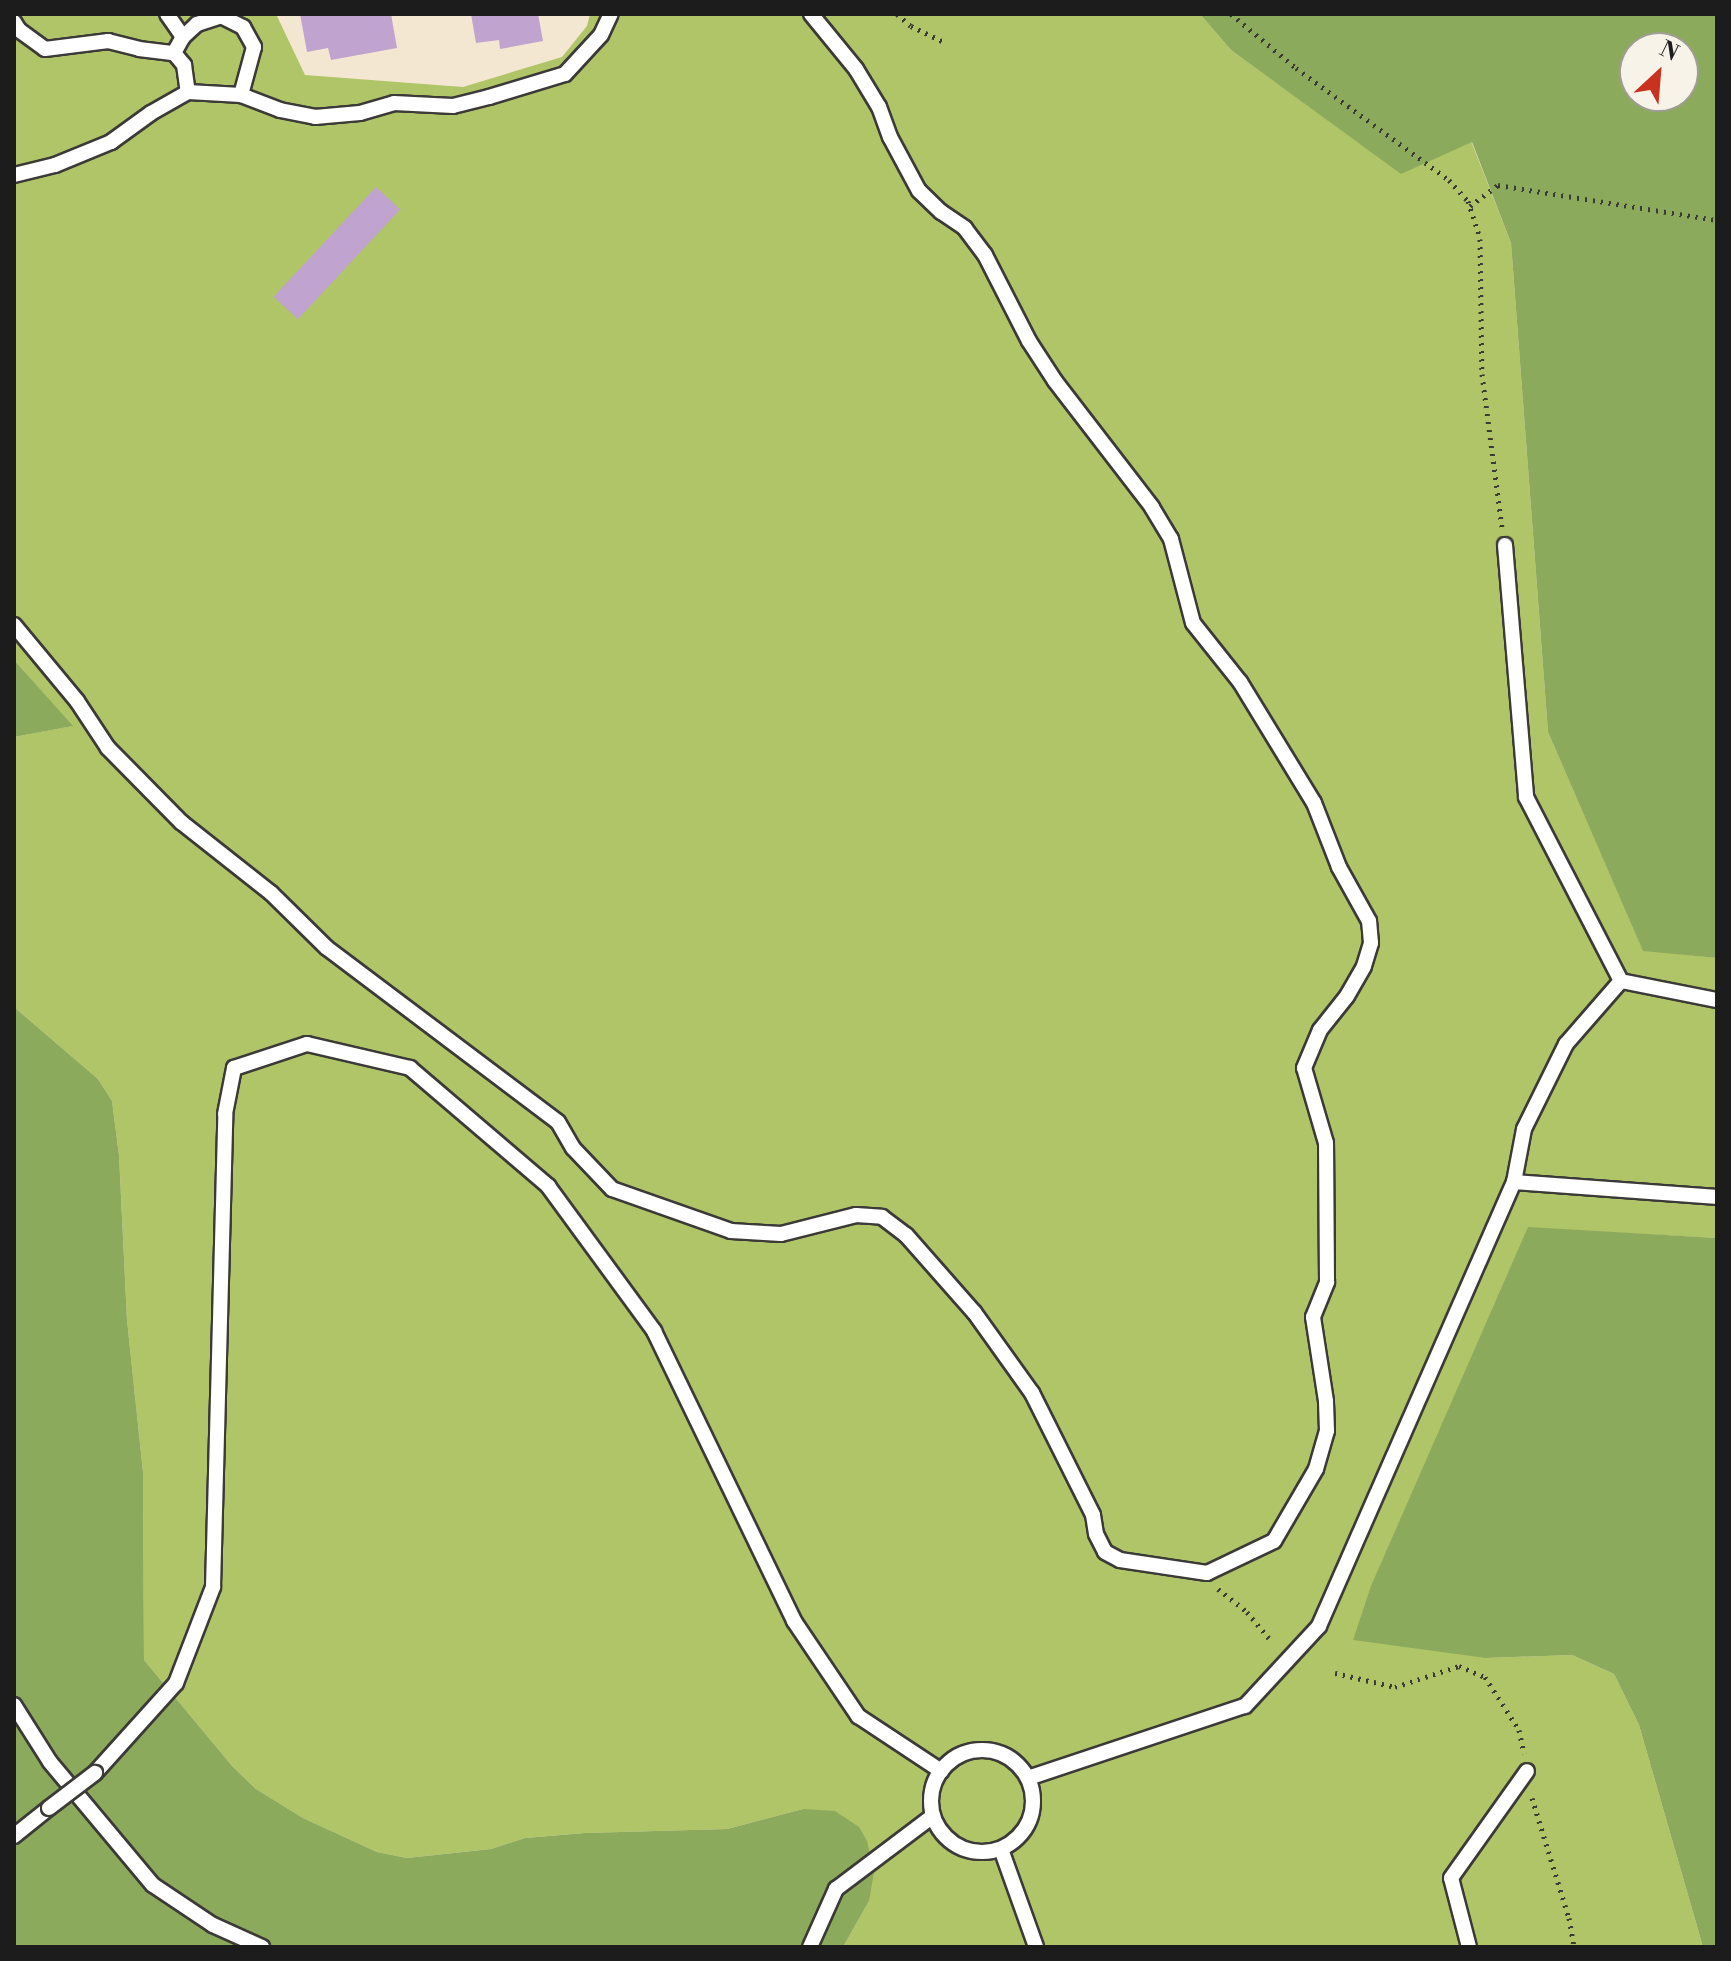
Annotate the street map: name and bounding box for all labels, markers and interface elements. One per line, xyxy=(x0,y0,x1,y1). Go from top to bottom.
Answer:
north arrow xyxy=(1619,32,1699,112)
text: N xyxy=(1655,36,1683,68)

